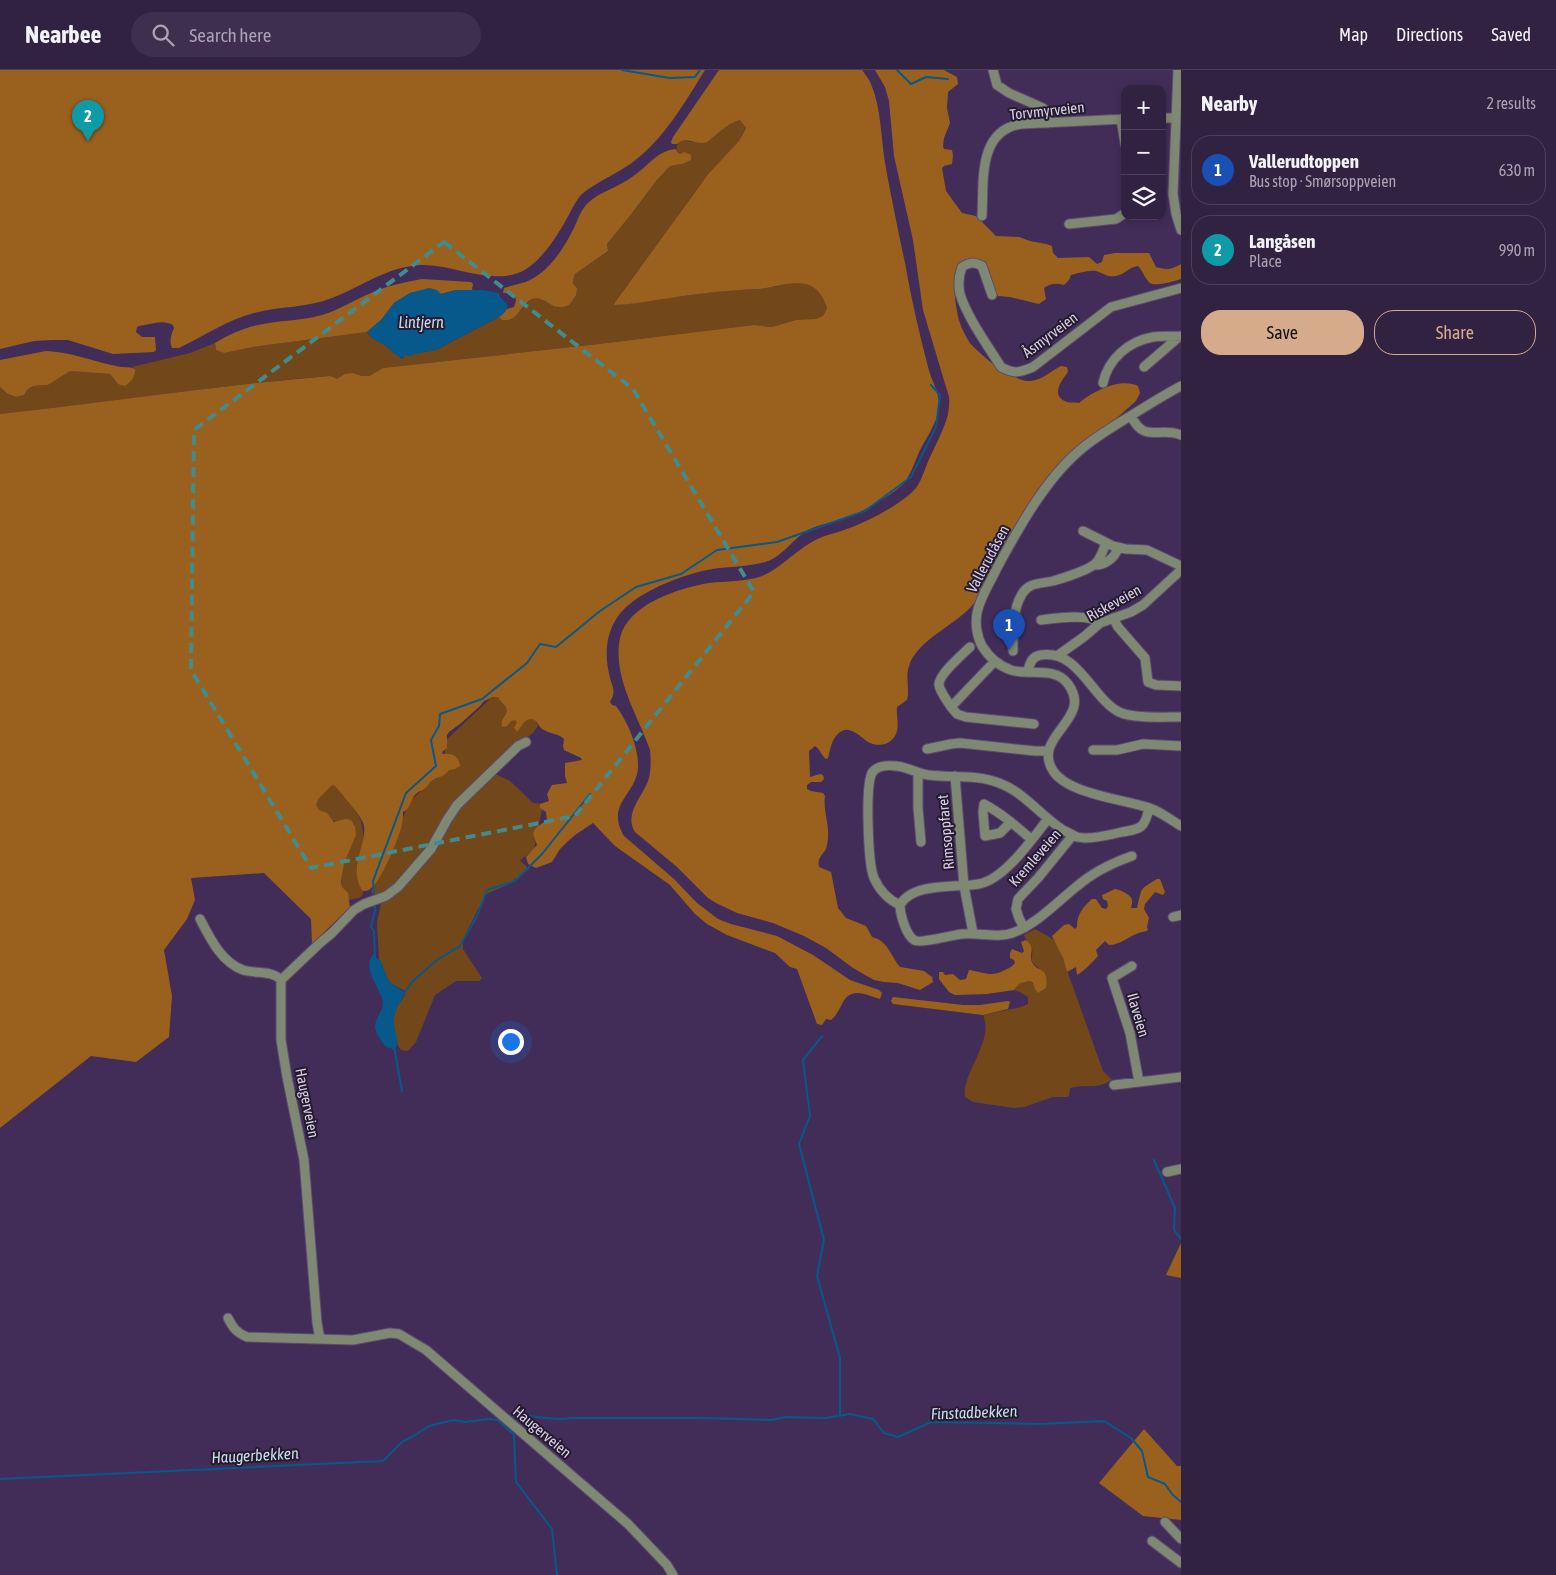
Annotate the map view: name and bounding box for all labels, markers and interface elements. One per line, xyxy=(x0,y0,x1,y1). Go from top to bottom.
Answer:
search box xyxy=(131,12,481,57)
text: Nearbee xyxy=(25,21,101,48)
icon: search xyxy=(149,21,177,49)
text: Search here xyxy=(189,24,271,46)
text: Map xyxy=(1339,24,1368,45)
text: Directions xyxy=(1396,24,1463,45)
text: Saved xyxy=(1491,24,1531,45)
map controls xyxy=(1121,85,1166,220)
button: + xyxy=(1121,85,1166,130)
text: Nearby xyxy=(1201,91,1257,115)
text: 2 results xyxy=(1486,94,1536,112)
street label: Torvmyrveien xyxy=(1009,98,1085,123)
pin: 2 xyxy=(72,100,104,141)
button: − xyxy=(1121,130,1166,175)
text: Vallerudtoppen xyxy=(1249,150,1359,172)
text: 1 xyxy=(1214,161,1222,179)
text: 630 m xyxy=(1499,161,1535,179)
text: Bus stop · Smørsoppveien xyxy=(1249,172,1396,190)
button: layers xyxy=(1121,175,1166,220)
text: Langåsen xyxy=(1249,230,1316,252)
text: 2 xyxy=(1214,241,1222,259)
text: 990 m xyxy=(1499,241,1535,259)
text: Place xyxy=(1249,252,1282,270)
street label: Åsmyrveien xyxy=(1019,308,1081,361)
button: Save xyxy=(1201,310,1364,355)
button: Share xyxy=(1374,310,1536,355)
water label: Lintjern xyxy=(398,313,444,332)
street label: Vallerudåsen xyxy=(963,522,1012,595)
street label: Riskeveien xyxy=(1084,581,1144,624)
pin: 1 xyxy=(993,609,1025,650)
street label: Rimsoppfaret xyxy=(934,794,957,870)
street label: Kremleveien xyxy=(1005,826,1064,890)
street label: Ilaveien xyxy=(1124,991,1153,1039)
your location xyxy=(498,1029,524,1055)
street label: Haugerveien xyxy=(292,1067,323,1139)
water label: Finstadbekken xyxy=(930,1401,1018,1423)
street label: Haugerveien xyxy=(510,1402,575,1461)
water label: Haugerbekken xyxy=(211,1444,299,1467)

